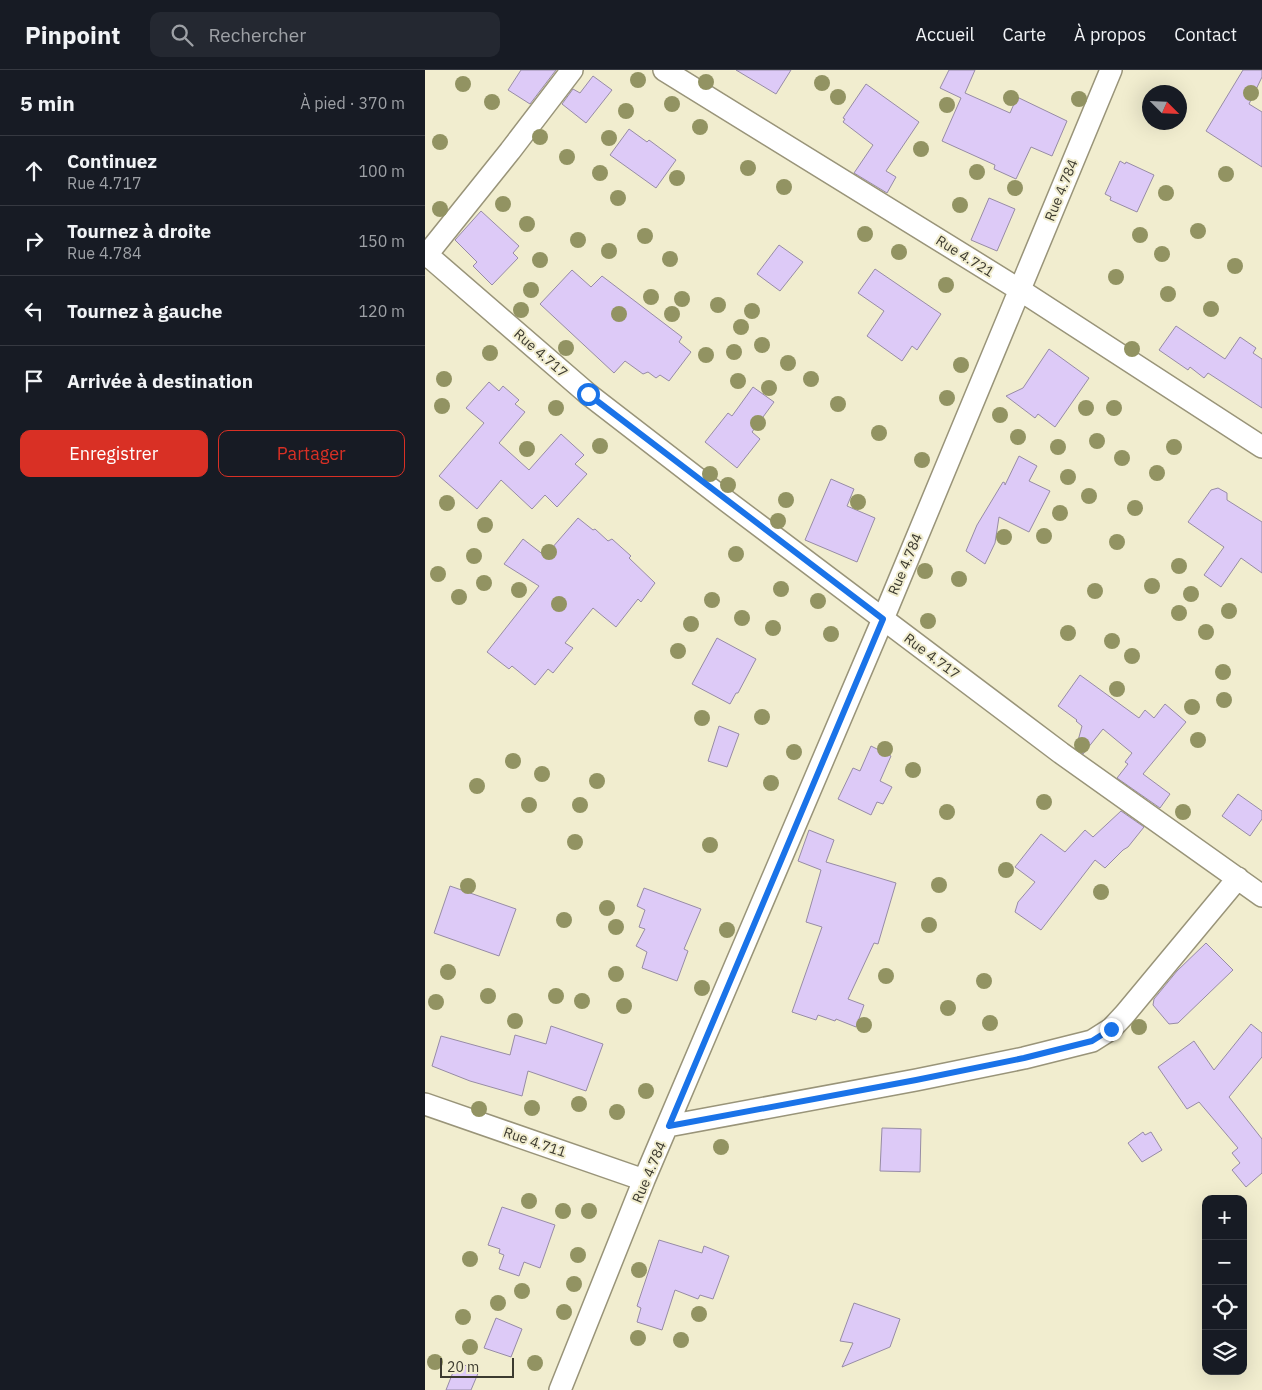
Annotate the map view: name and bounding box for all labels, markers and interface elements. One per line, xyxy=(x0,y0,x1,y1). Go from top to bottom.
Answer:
search box xyxy=(150,12,500,57)
text: Pinpoint xyxy=(25,19,120,51)
icon: search xyxy=(168,21,196,49)
text: Rechercher xyxy=(208,23,306,47)
text: Accueil xyxy=(915,23,974,46)
text: Carte xyxy=(1002,23,1046,46)
text: À propos xyxy=(1074,23,1146,46)
text: Contact xyxy=(1174,23,1237,46)
north arrow xyxy=(1142,85,1187,130)
text: 5 min xyxy=(20,89,75,117)
text: À pied · 370 m xyxy=(300,93,405,113)
text: Continuez xyxy=(67,149,157,173)
street label: Rue 4.784 xyxy=(1040,156,1082,224)
icon: ahead xyxy=(20,157,48,185)
text: 100 m xyxy=(358,161,405,181)
text: Rue 4.717 xyxy=(67,173,142,193)
text: Tournez à droite xyxy=(67,219,211,243)
icon: right xyxy=(20,227,48,255)
text: 150 m xyxy=(358,231,405,251)
street label: Rue 4.721 xyxy=(933,231,997,281)
text: Rue 4.784 xyxy=(67,243,142,263)
icon: left xyxy=(20,297,48,325)
text: Tournez à gauche xyxy=(67,299,223,323)
text: 120 m xyxy=(358,301,405,321)
street label: Rue 4.717 xyxy=(510,325,572,381)
icon: arrive xyxy=(20,367,48,395)
text: Arrivée à destination xyxy=(67,369,253,393)
route start xyxy=(577,383,600,406)
button: Enregistrer xyxy=(20,430,208,477)
button: Partager xyxy=(218,430,405,477)
street label: Rue 4.784 xyxy=(884,530,926,598)
street label: Rue 4.717 xyxy=(901,629,963,683)
route end xyxy=(1100,1018,1123,1041)
street label: Rue 4.711 xyxy=(501,1123,569,1161)
street label: Rue 4.784 xyxy=(628,1138,670,1206)
map controls xyxy=(1202,1195,1247,1375)
button: + xyxy=(1202,1195,1247,1240)
button: − xyxy=(1202,1240,1247,1285)
button: locate xyxy=(1202,1285,1247,1330)
button: layers xyxy=(1202,1330,1247,1375)
scale bar xyxy=(440,1355,514,1378)
text: 20 m xyxy=(447,1358,479,1376)

